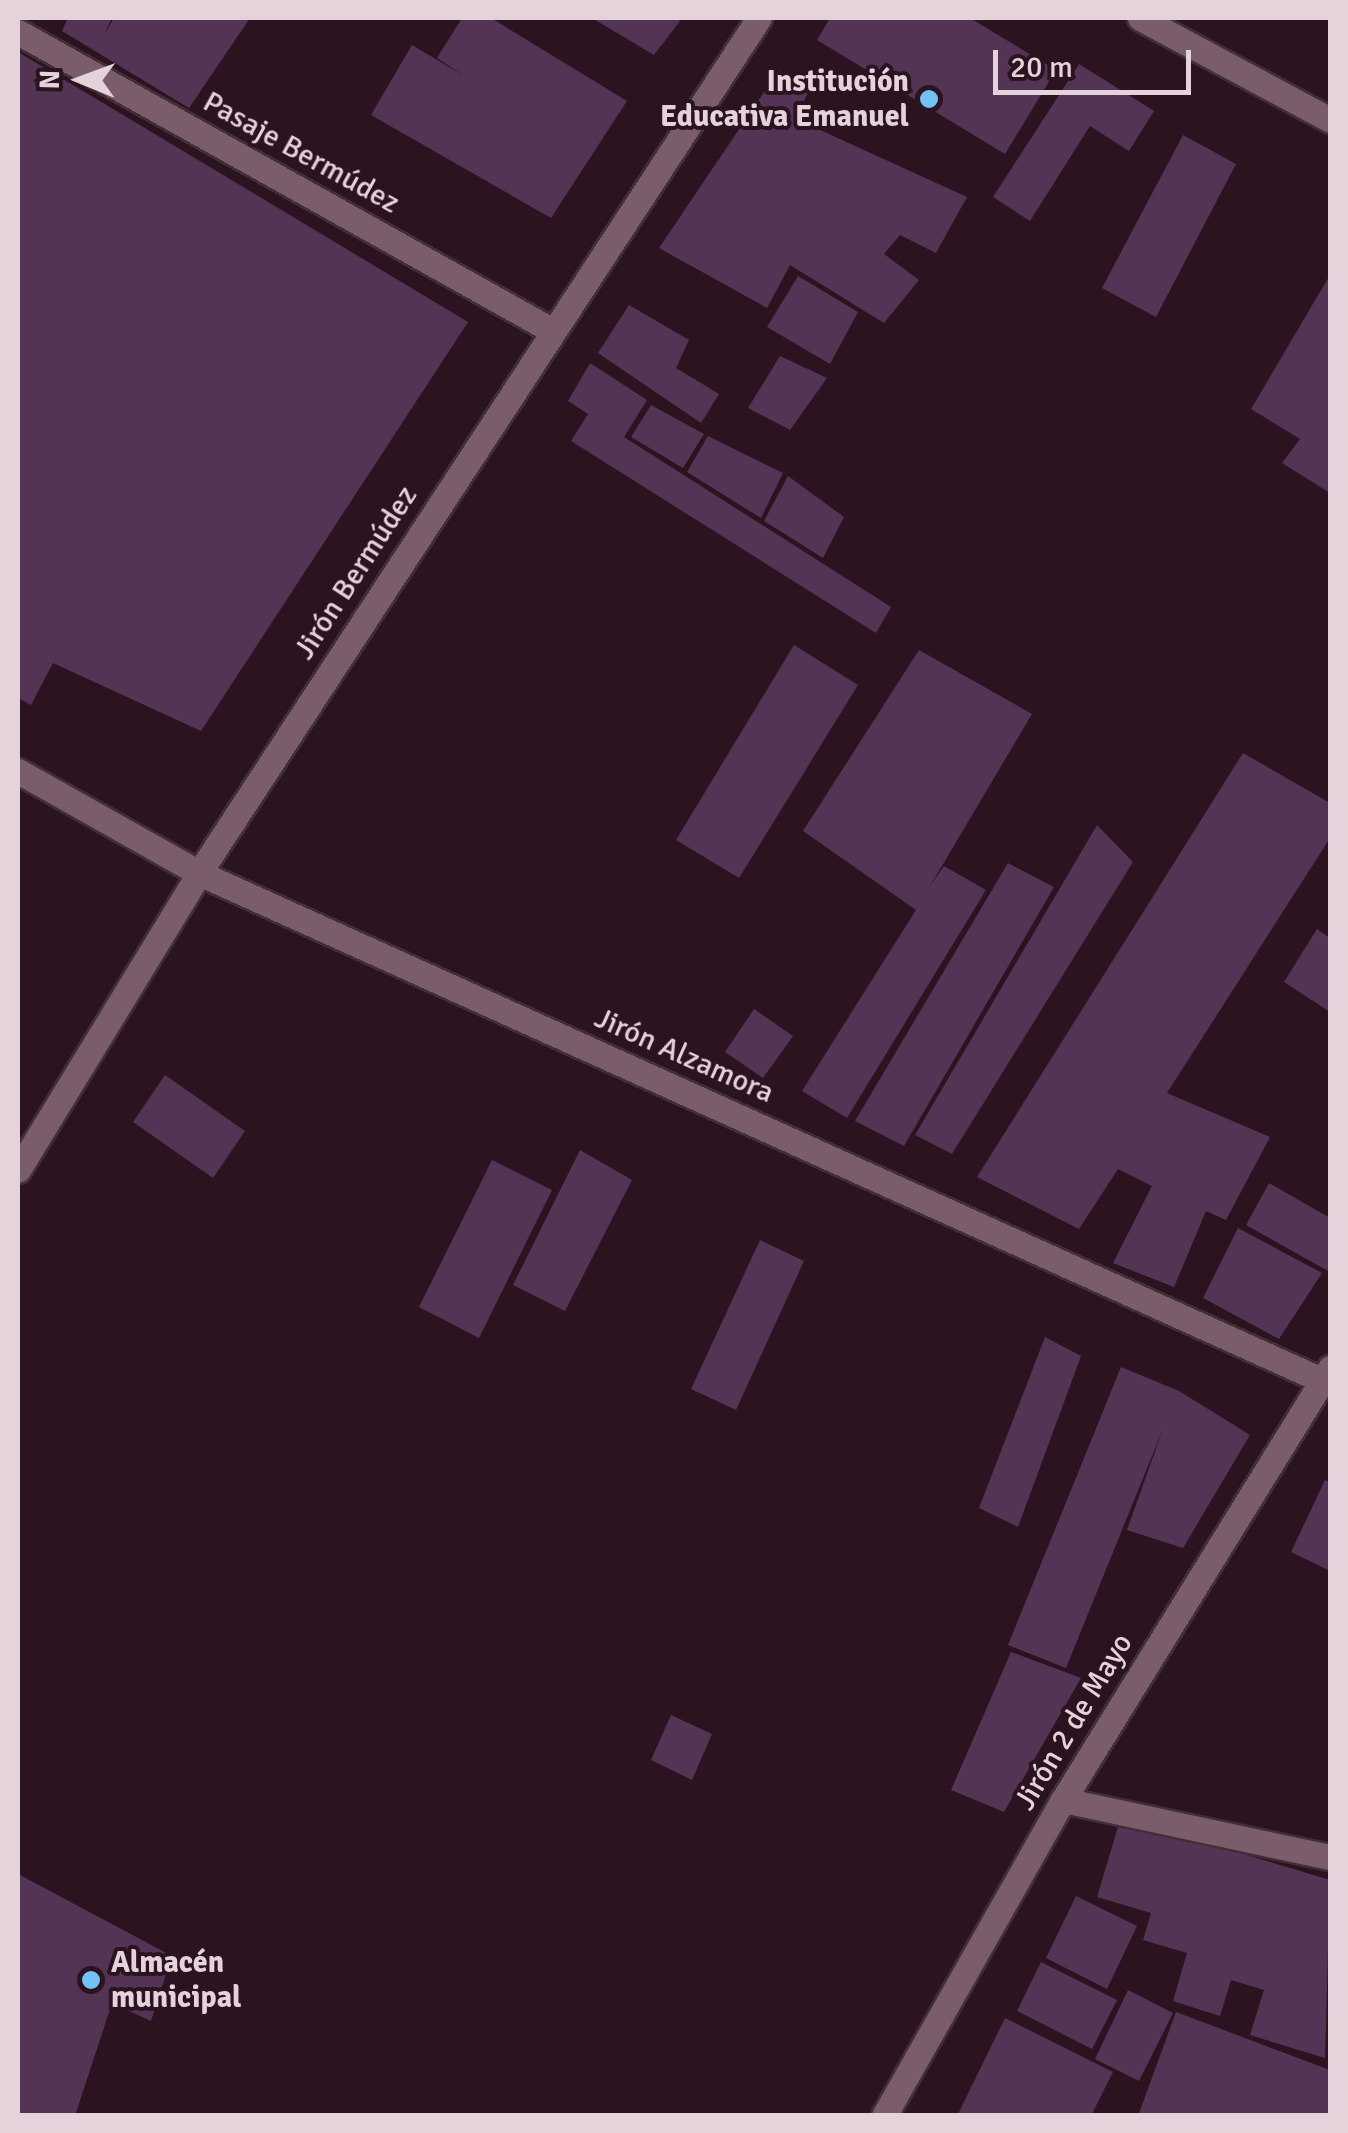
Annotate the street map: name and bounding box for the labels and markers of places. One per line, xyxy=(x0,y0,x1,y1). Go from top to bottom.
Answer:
place label: Institución Educativa Emanuel xyxy=(660,64,909,134)
marker: Institución Educativa Emanuel xyxy=(918,88,940,110)
place label: Almacén municipal xyxy=(111,1945,241,2016)
marker: Almacén municipal xyxy=(80,1969,102,1991)

